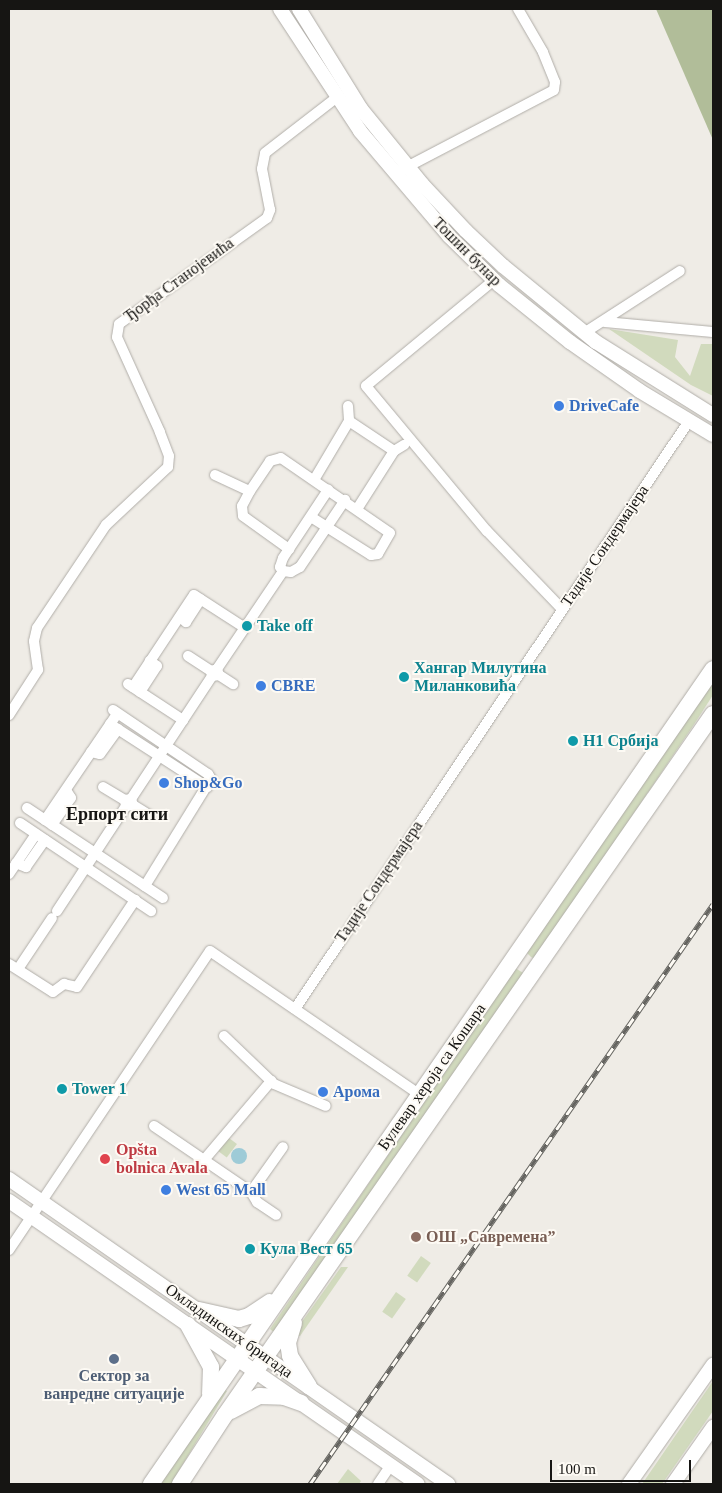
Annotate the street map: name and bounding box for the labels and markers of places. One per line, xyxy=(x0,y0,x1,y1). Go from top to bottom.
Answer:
place label: DriveCafe xyxy=(569,396,639,416)
marker: DriveCafe xyxy=(553,400,565,412)
place label: Take off xyxy=(257,616,313,636)
marker: Take off xyxy=(241,620,253,632)
place label: Хангар Милутина Миланковића xyxy=(414,658,547,696)
marker: Хангар Милутина Миланковића xyxy=(398,671,410,683)
place label: CBRE xyxy=(271,676,315,696)
marker: CBRE xyxy=(255,680,267,692)
place label: Н1 Србија xyxy=(583,731,658,751)
marker: Н1 Србија xyxy=(567,735,579,747)
place label: Shop&Go xyxy=(174,773,242,793)
marker: Shop&Go xyxy=(158,777,170,789)
place label: Tower 1 xyxy=(72,1079,127,1099)
place label: Арома xyxy=(333,1082,380,1102)
marker: Tower 1 xyxy=(56,1083,68,1095)
marker: Арома xyxy=(317,1086,329,1098)
place label: Opšta bolnica Avala xyxy=(116,1140,209,1178)
marker: Opšta bolnica Avala xyxy=(98,1152,112,1166)
place label: West 65 Mall xyxy=(176,1180,266,1200)
marker: West 65 Mall xyxy=(160,1184,172,1196)
place label: ОШ „Савремена” xyxy=(426,1227,555,1247)
marker: ОШ „Савремена” xyxy=(410,1231,422,1243)
place label: Кула Вест 65 xyxy=(260,1239,353,1259)
marker: Кула Вест 65 xyxy=(244,1243,256,1255)
marker: Сектор за ванредне ситуације xyxy=(108,1353,120,1365)
place label: Сектор за ванредне ситуације xyxy=(44,1366,184,1404)

